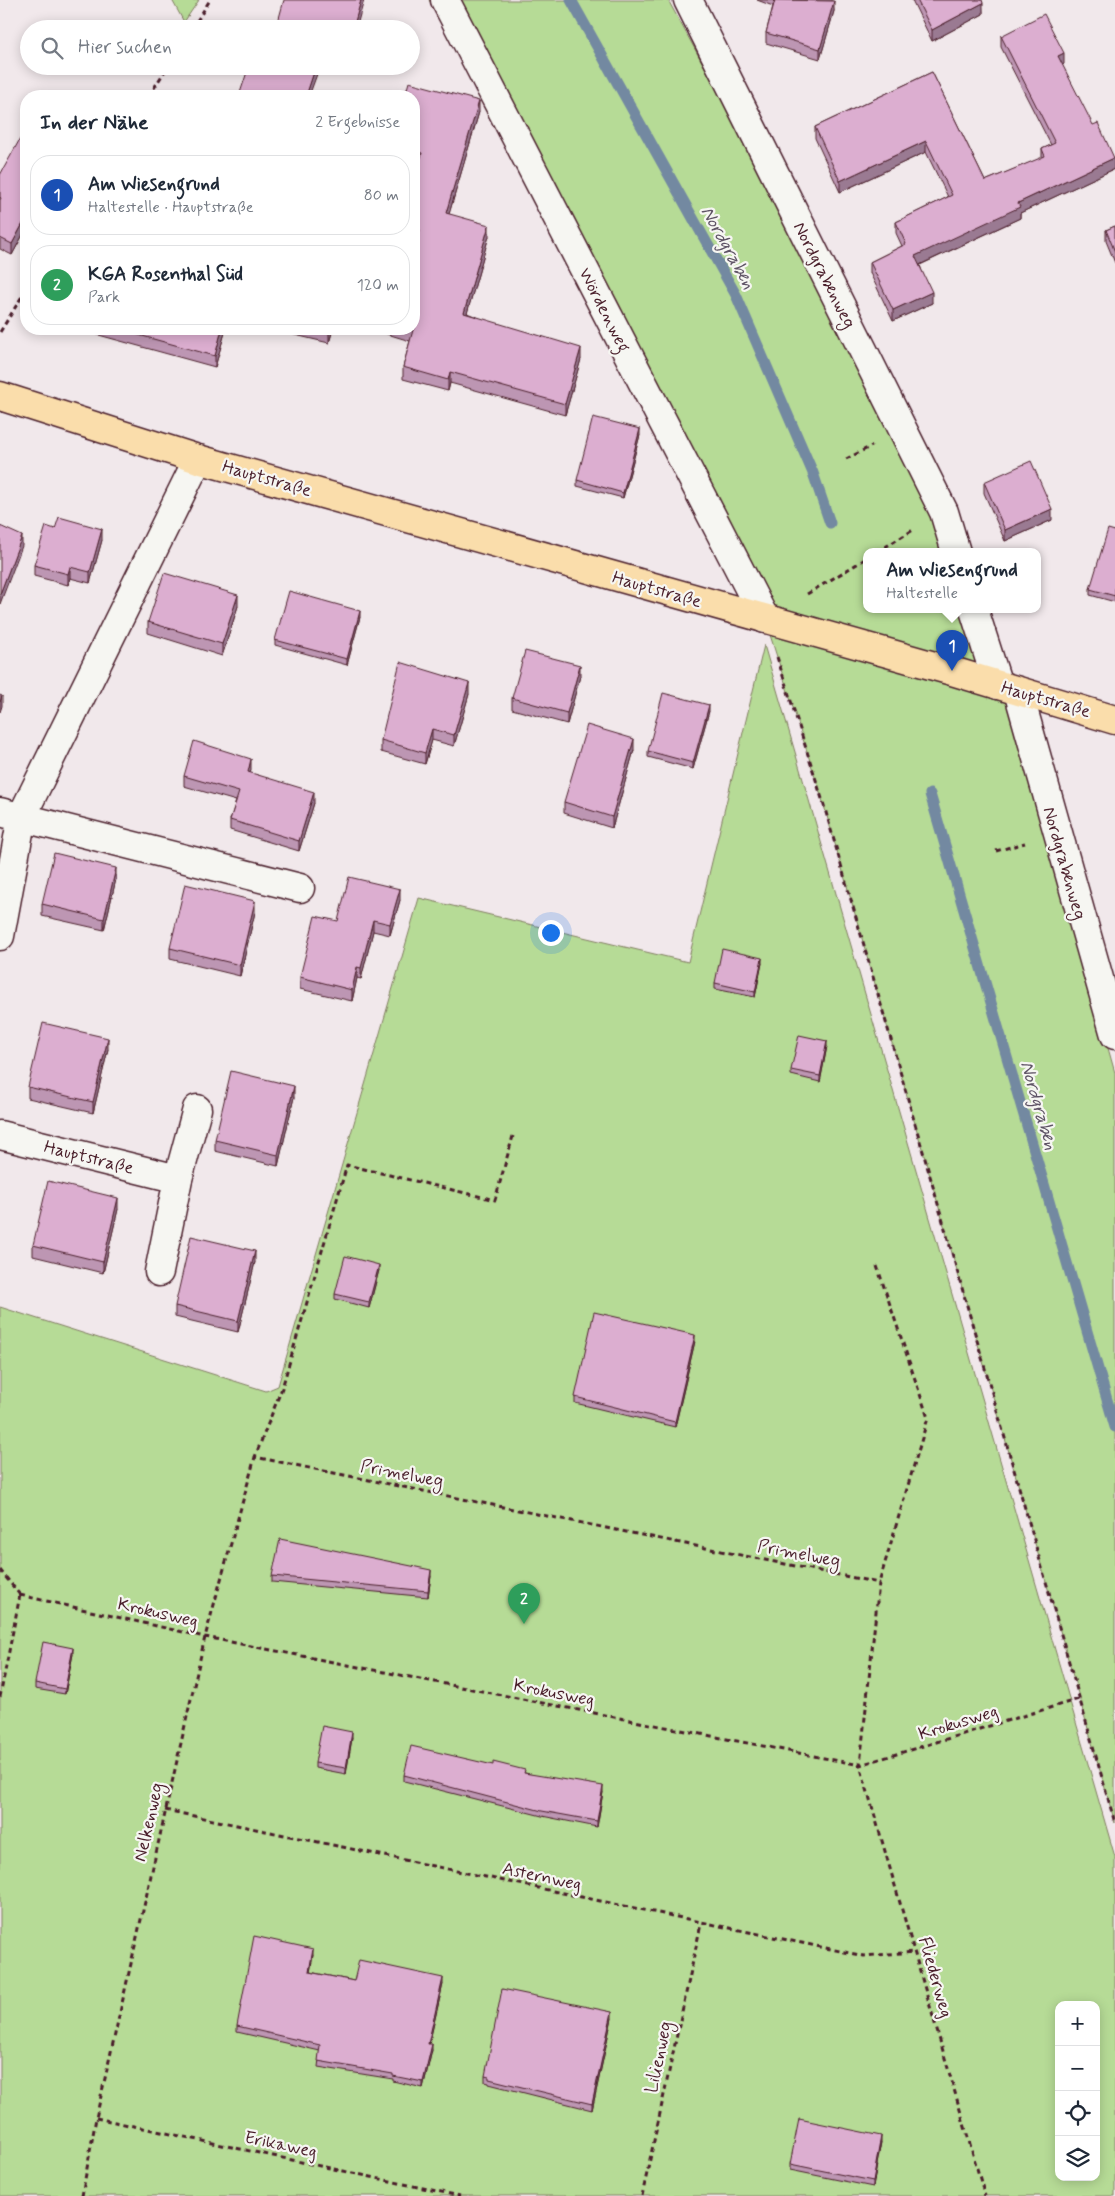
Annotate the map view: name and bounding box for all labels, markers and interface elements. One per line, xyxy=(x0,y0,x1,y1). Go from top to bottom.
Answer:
search box xyxy=(20,20,420,75)
icon: search xyxy=(38,34,66,62)
text: Hier suchen xyxy=(78,35,172,60)
text: In der Nähe xyxy=(40,109,148,137)
text: 2 Ergebnisse xyxy=(315,112,400,133)
text: Am Wiesengrund xyxy=(88,172,220,197)
text: 1 xyxy=(53,185,61,206)
text: 80 m xyxy=(364,185,399,206)
text: Haltestelle · Hauptstraße xyxy=(88,197,254,218)
water label: Nordgraben xyxy=(695,202,761,294)
street label: Nordgrabenweg xyxy=(786,218,861,333)
text: KGA Rosenthal Süd xyxy=(88,262,243,287)
street label: Wördenweg xyxy=(571,264,636,358)
text: 2 xyxy=(53,275,61,296)
text: 120 m xyxy=(357,275,399,296)
text: Park xyxy=(88,287,120,308)
street label: Hauptstraße xyxy=(219,455,314,503)
popup xyxy=(863,548,1041,613)
text: Am Wiesengrund xyxy=(886,558,1018,583)
street label: Hauptstraße xyxy=(609,566,704,614)
text: Haltestelle xyxy=(886,583,958,604)
pin: 1 xyxy=(936,630,968,671)
street label: Hauptstraße xyxy=(998,676,1093,724)
street label: Nordgrabenweg xyxy=(1035,804,1092,923)
your location xyxy=(538,920,564,946)
water label: Nordgraben xyxy=(1014,1058,1063,1153)
street label: Hauptstraße xyxy=(41,1135,136,1181)
street label: Primelweg xyxy=(358,1454,445,1495)
street label: Primelweg xyxy=(755,1534,842,1575)
pin: 2 xyxy=(508,1583,540,1624)
street label: Krokusweg xyxy=(115,1592,200,1634)
street label: Krokusweg xyxy=(511,1673,596,1713)
street label: Krokusweg xyxy=(916,1700,1001,1746)
street label: Nelkenweg xyxy=(128,1780,171,1864)
street label: Asternweg xyxy=(500,1857,584,1897)
street label: Fliederweg xyxy=(912,1934,958,2021)
map controls xyxy=(1055,2001,1100,2181)
button: + xyxy=(1055,2001,1100,2046)
street label: Lilienweg xyxy=(640,2019,679,2095)
button: − xyxy=(1055,2046,1100,2091)
button: locate xyxy=(1055,2091,1100,2136)
street label: Erikaweg xyxy=(242,2126,319,2164)
button: layers xyxy=(1055,2136,1100,2181)

